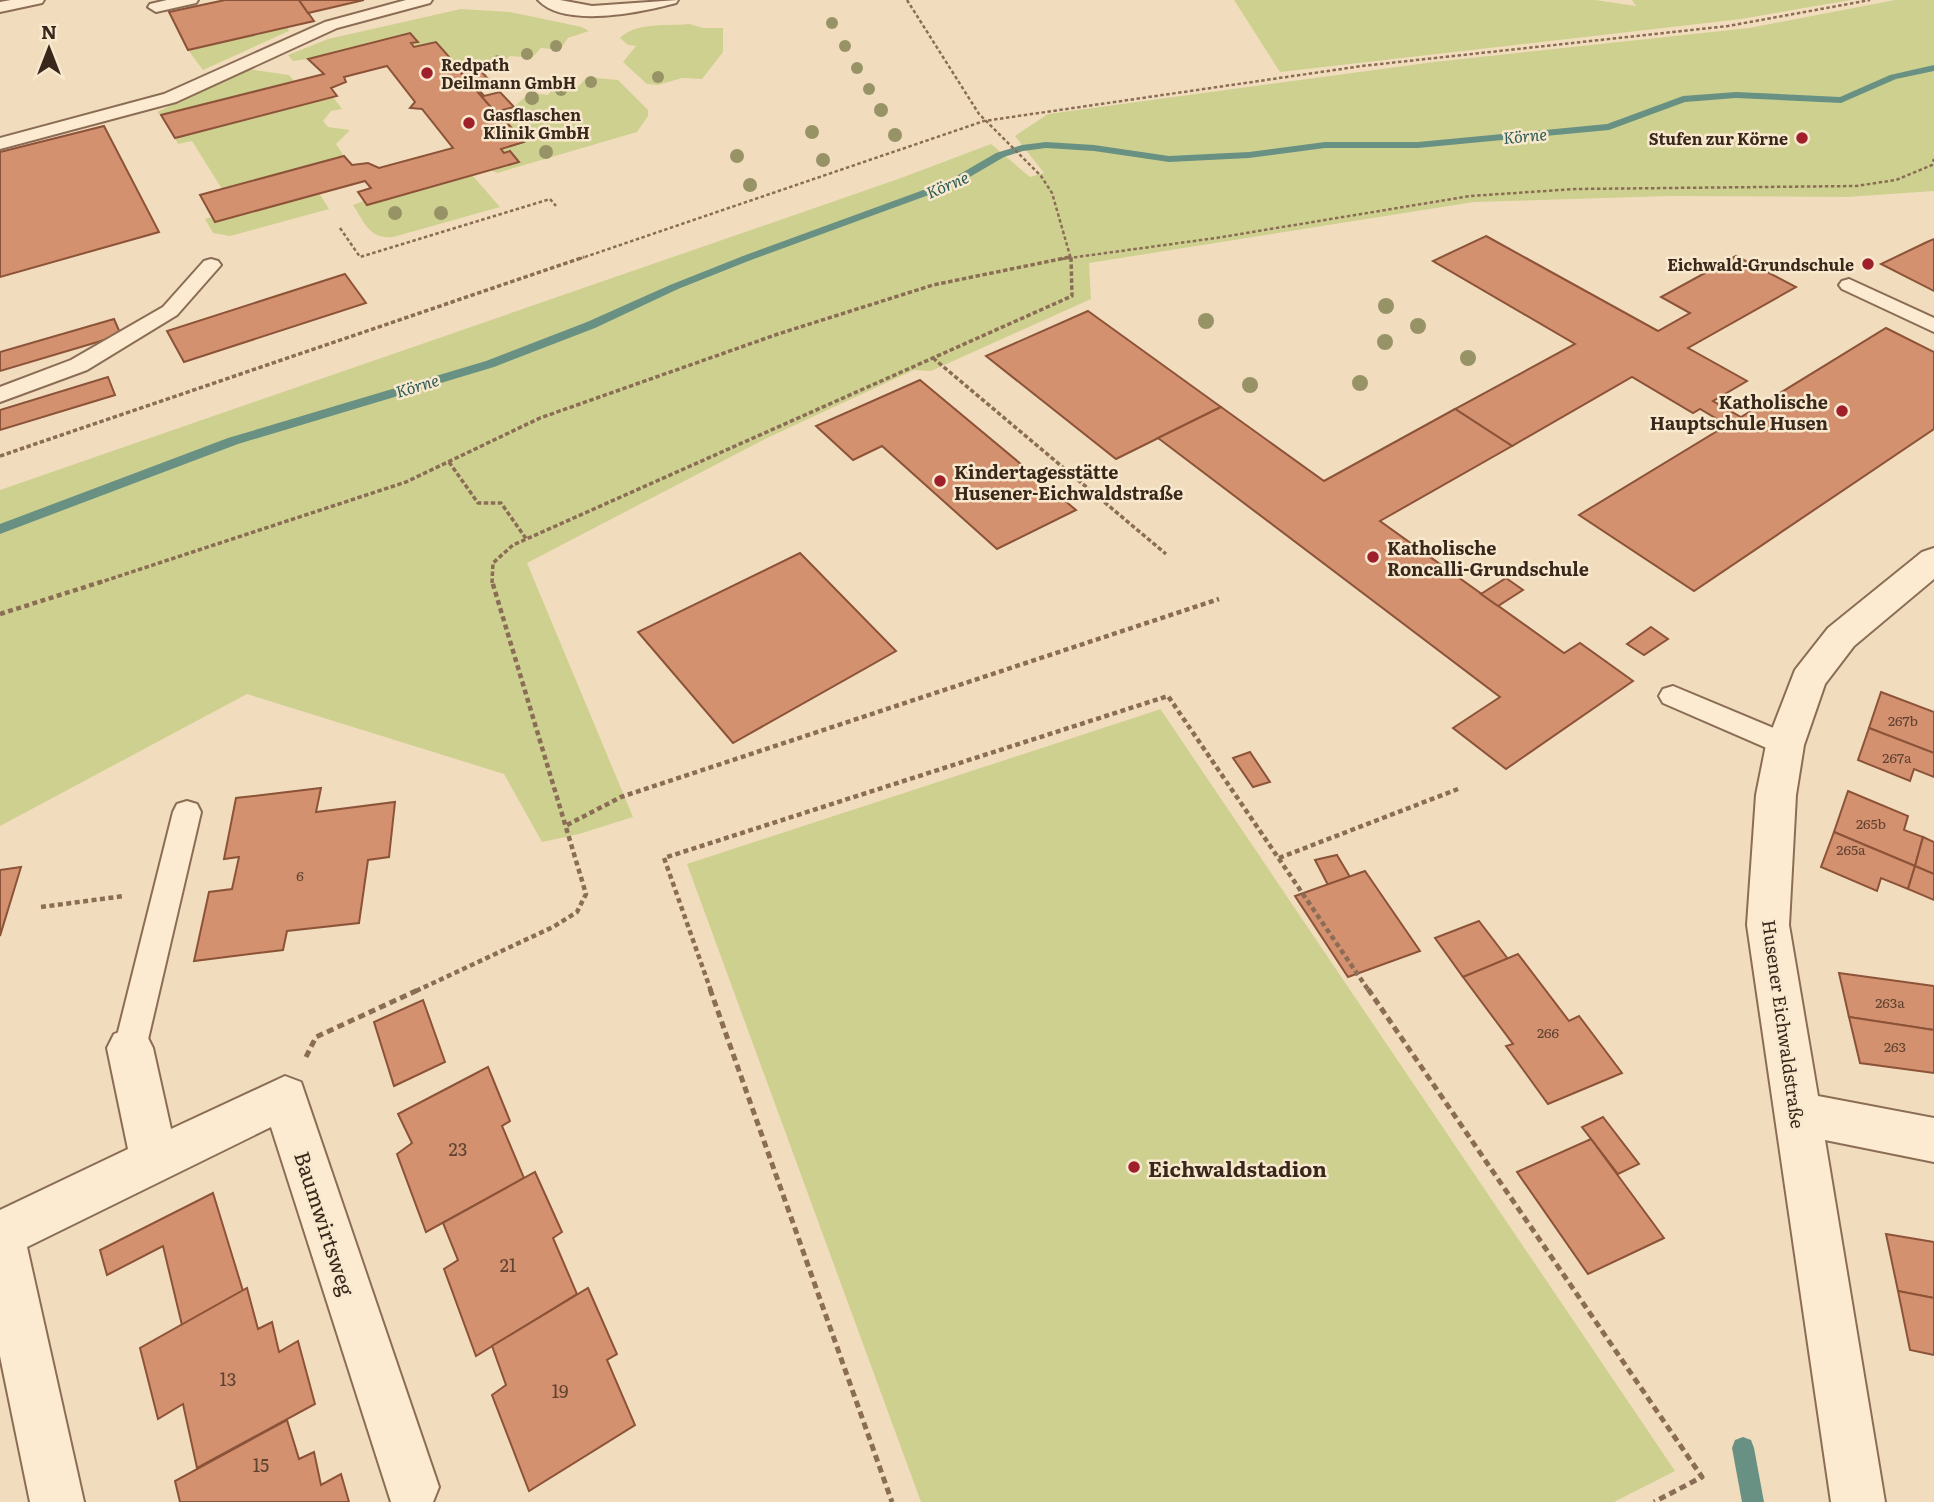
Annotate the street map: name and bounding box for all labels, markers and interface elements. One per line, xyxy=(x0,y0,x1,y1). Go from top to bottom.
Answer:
north arrow xyxy=(14,14,84,84)
text: N xyxy=(41,17,57,45)
place label: Redpath Deilmann GmbH xyxy=(441,52,576,94)
marker: Redpath Deilmann GmbH xyxy=(419,65,435,81)
place label: Gasflaschen Klinik GmbH xyxy=(483,102,590,144)
marker: Gasflaschen Klinik GmbH xyxy=(461,115,477,131)
water label: Körne xyxy=(1502,121,1548,149)
place label: Stufen zur Körne xyxy=(1649,126,1788,150)
marker: Stufen zur Körne xyxy=(1794,130,1810,146)
water label: Körne xyxy=(922,164,972,204)
place label: Eichwald-Grundschule xyxy=(1667,252,1854,276)
marker: Eichwald-Grundschule xyxy=(1860,256,1876,272)
water label: Körne xyxy=(392,367,442,403)
place label: Katholische Hauptschule Husen xyxy=(1650,388,1828,436)
marker: Katholische Hauptschule Husen xyxy=(1834,403,1850,419)
place label: Kindertagesstätte Husener-Eichwaldstraße xyxy=(954,458,1183,506)
marker: Kindertagesstätte Husener-Eichwaldstraße xyxy=(932,473,948,489)
place label: Katholische Roncalli-Grundschule xyxy=(1387,534,1589,582)
marker: Katholische Roncalli-Grundschule xyxy=(1365,549,1381,565)
house number: 267b xyxy=(1888,710,1918,730)
house number: 267a xyxy=(1882,747,1912,767)
house number: 265b xyxy=(1856,813,1886,833)
house number: 265a xyxy=(1836,839,1866,859)
house number: 6 xyxy=(296,865,304,885)
street label: Husener Eichwaldstraße xyxy=(1756,918,1812,1130)
house number: 263a xyxy=(1875,992,1905,1012)
house number: 266 xyxy=(1537,1022,1560,1042)
house number: 263 xyxy=(1884,1036,1906,1056)
house number: 23 xyxy=(449,1135,467,1162)
street label: Baumwirtsweg xyxy=(288,1147,364,1300)
place label: Eichwaldstadion xyxy=(1148,1152,1327,1183)
marker: Eichwaldstadion xyxy=(1126,1159,1142,1175)
house number: 21 xyxy=(500,1251,516,1278)
house number: 13 xyxy=(219,1365,237,1392)
house number: 19 xyxy=(552,1377,568,1404)
house number: 15 xyxy=(253,1451,269,1478)

